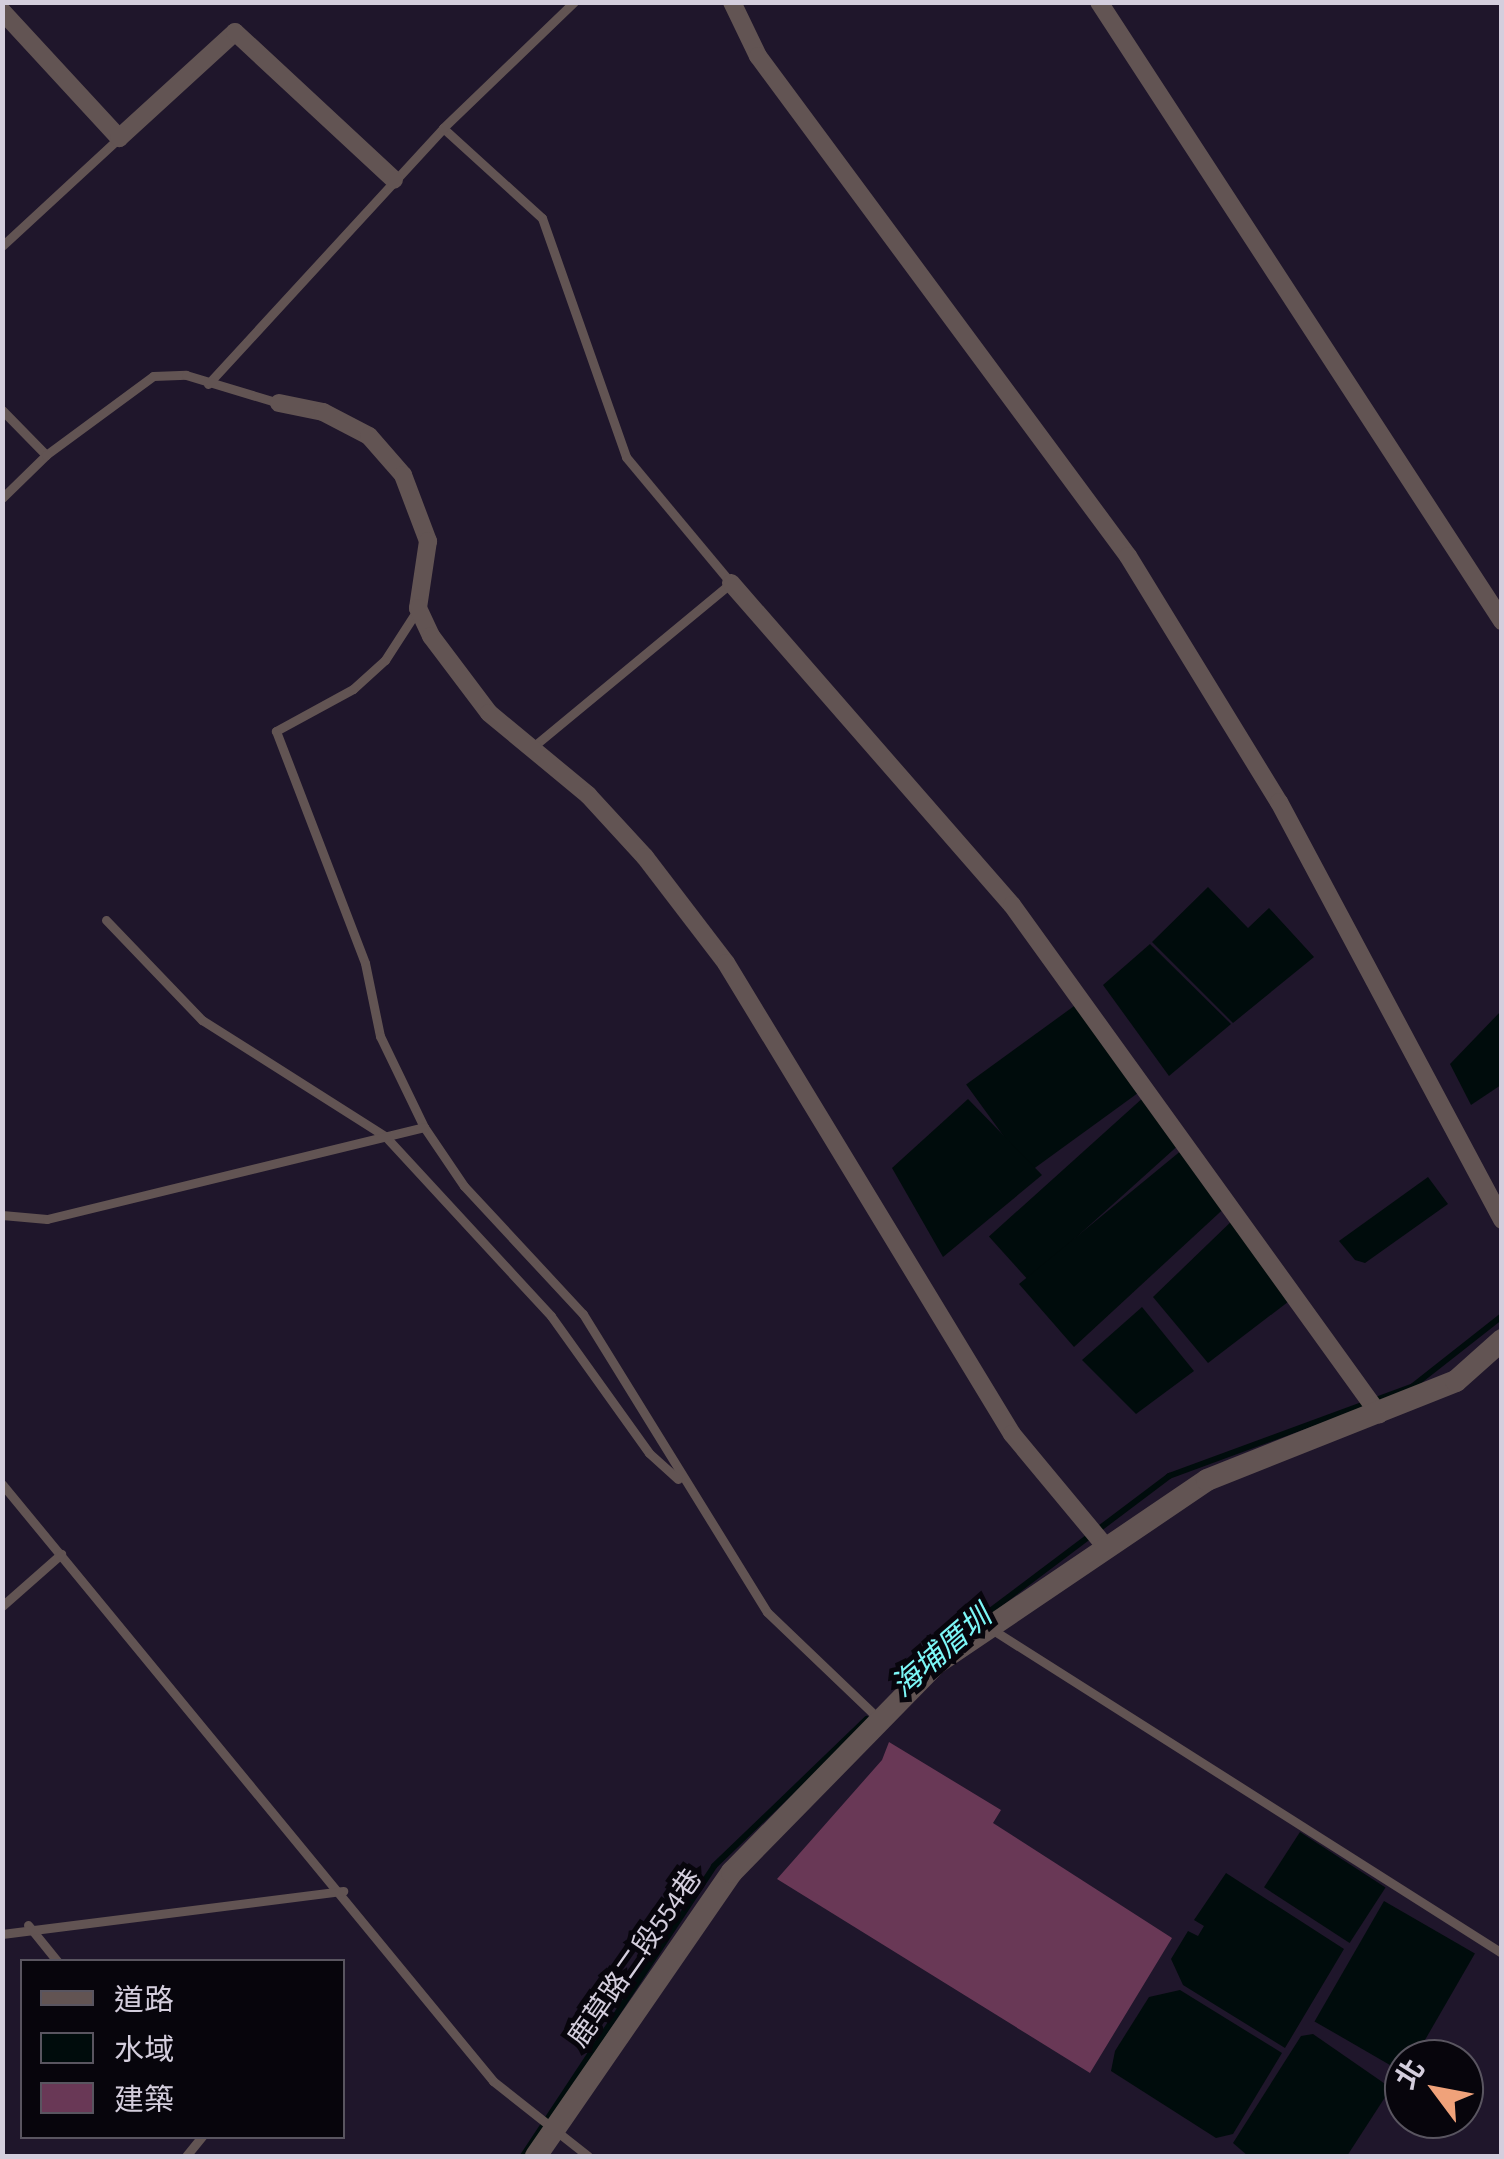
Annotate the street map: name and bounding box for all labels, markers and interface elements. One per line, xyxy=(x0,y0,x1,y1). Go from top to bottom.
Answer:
water label: 海埔厝圳 xyxy=(885,1599,999,1705)
street label: 鹿草路二段554巷 xyxy=(561,1862,709,2054)
legend xyxy=(20,1959,345,2139)
text: 道路 xyxy=(114,1979,174,2022)
text: 水域 xyxy=(114,2029,174,2072)
north arrow xyxy=(1384,2039,1484,2139)
text: 北 xyxy=(1386,2052,1435,2097)
text: 建築 xyxy=(114,2079,174,2122)

